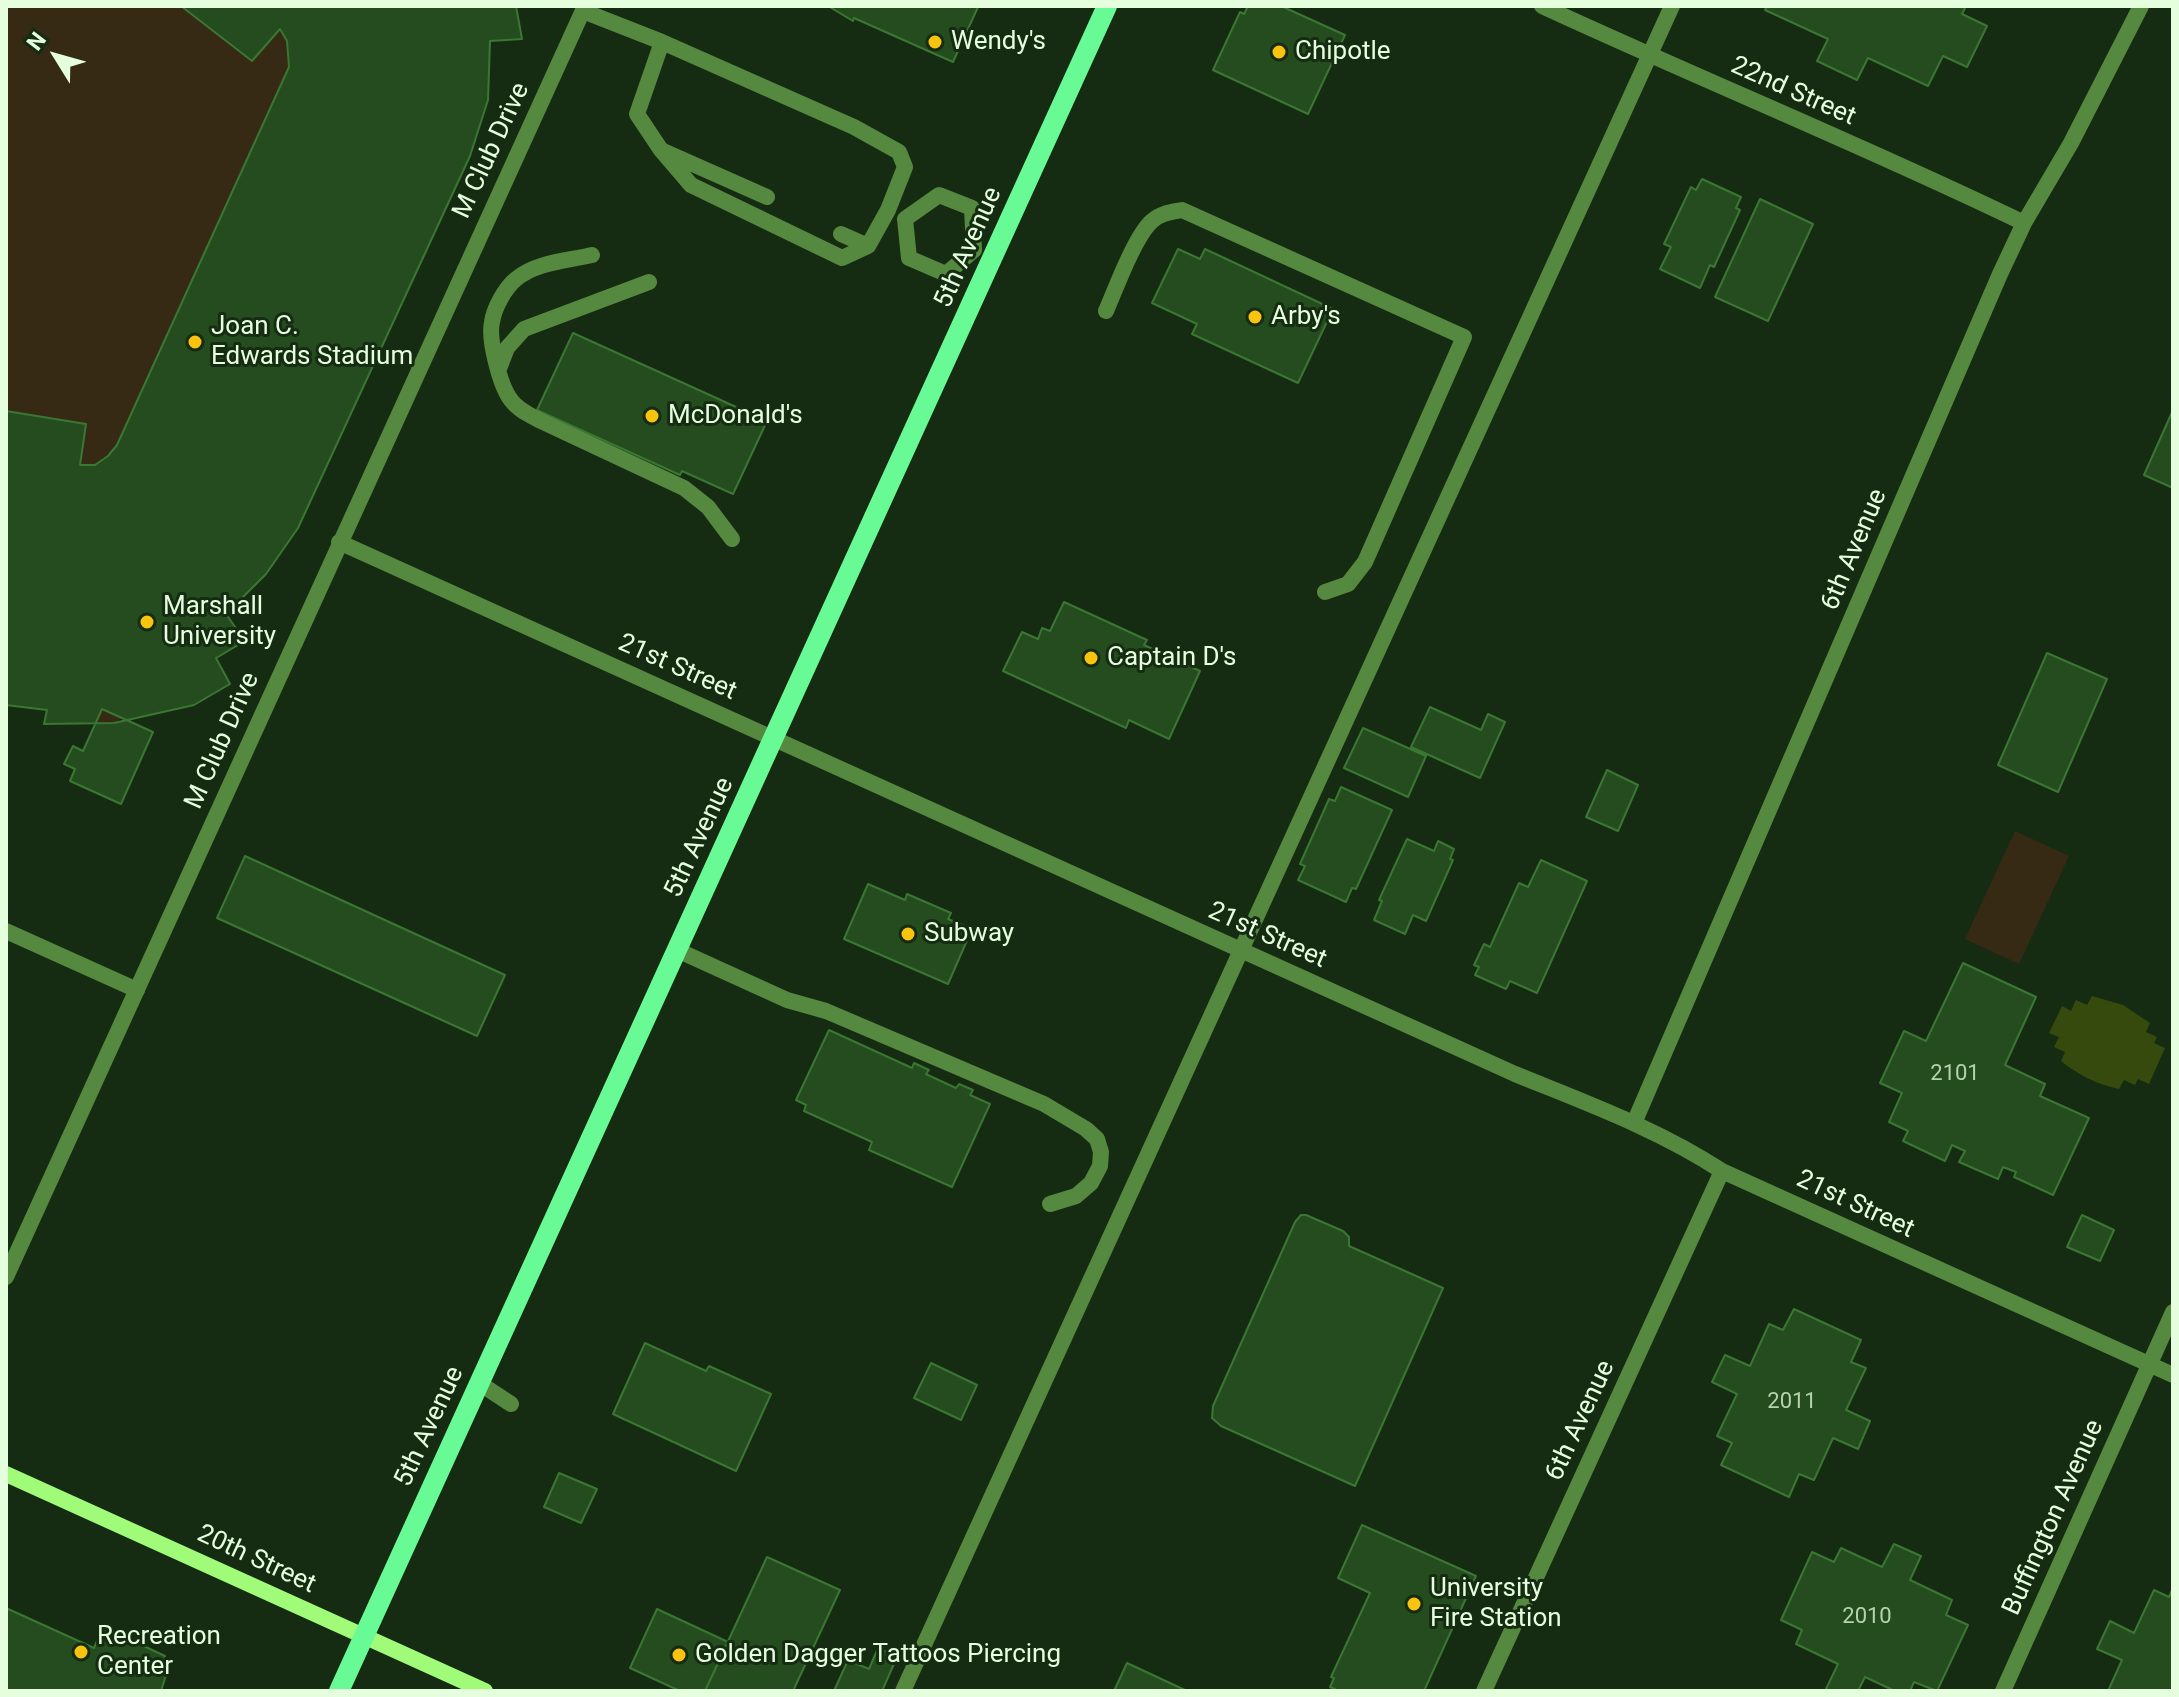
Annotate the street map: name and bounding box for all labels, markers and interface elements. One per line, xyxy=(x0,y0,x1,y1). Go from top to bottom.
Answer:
north arrow xyxy=(16,16,96,96)
place label: Wendy's xyxy=(951,26,1046,58)
text: N xyxy=(22,28,51,55)
marker: Wendy's xyxy=(926,33,944,51)
place label: Chipotle xyxy=(1295,36,1391,68)
marker: Chipotle xyxy=(1270,43,1288,61)
street label: 22nd Street xyxy=(1726,51,1860,133)
street label: M Club Drive xyxy=(447,78,537,224)
street label: 5th Avenue xyxy=(929,183,1009,313)
place label: Arby's xyxy=(1271,301,1341,333)
marker: Arby's xyxy=(1246,308,1264,326)
place label: Joan C. Edwards Stadium xyxy=(211,311,413,372)
marker: Joan C. Edwards Stadium xyxy=(186,333,204,351)
place label: McDonald's xyxy=(668,400,803,432)
marker: McDonald's xyxy=(643,407,661,425)
street label: 6th Avenue xyxy=(1815,485,1895,615)
place label: Marshall University xyxy=(163,591,276,652)
marker: Marshall University xyxy=(138,613,156,631)
street label: 21st Street xyxy=(613,628,741,708)
place label: Captain D's xyxy=(1107,642,1236,674)
marker: Captain D's xyxy=(1082,649,1100,667)
street label: M Club Drive xyxy=(179,668,267,814)
street label: 5th Avenue xyxy=(659,773,741,903)
street label: 21st Street xyxy=(1203,896,1331,976)
place label: Subway xyxy=(924,918,1014,950)
marker: Subway xyxy=(899,925,917,943)
house number: 2101 xyxy=(1930,1061,1980,1087)
street label: 21st Street xyxy=(1791,1164,1919,1246)
street label: 6th Avenue xyxy=(1540,1356,1622,1486)
street label: 5th Avenue xyxy=(389,1362,471,1492)
house number: 2011 xyxy=(1767,1389,1817,1415)
street label: Buffington Avenue xyxy=(1997,1415,2111,1621)
street label: 20th Street xyxy=(192,1519,320,1601)
place label: University Fire Station xyxy=(1430,1573,1562,1634)
marker: University Fire Station xyxy=(1405,1595,1423,1613)
house number: 2010 xyxy=(1842,1604,1892,1630)
place label: Recreation Center xyxy=(97,1621,221,1682)
place label: Golden Dagger Tattoos Piercing xyxy=(695,1639,1061,1671)
marker: Recreation Center xyxy=(72,1643,90,1661)
marker: Golden Dagger Tattoos Piercing xyxy=(670,1646,688,1664)

